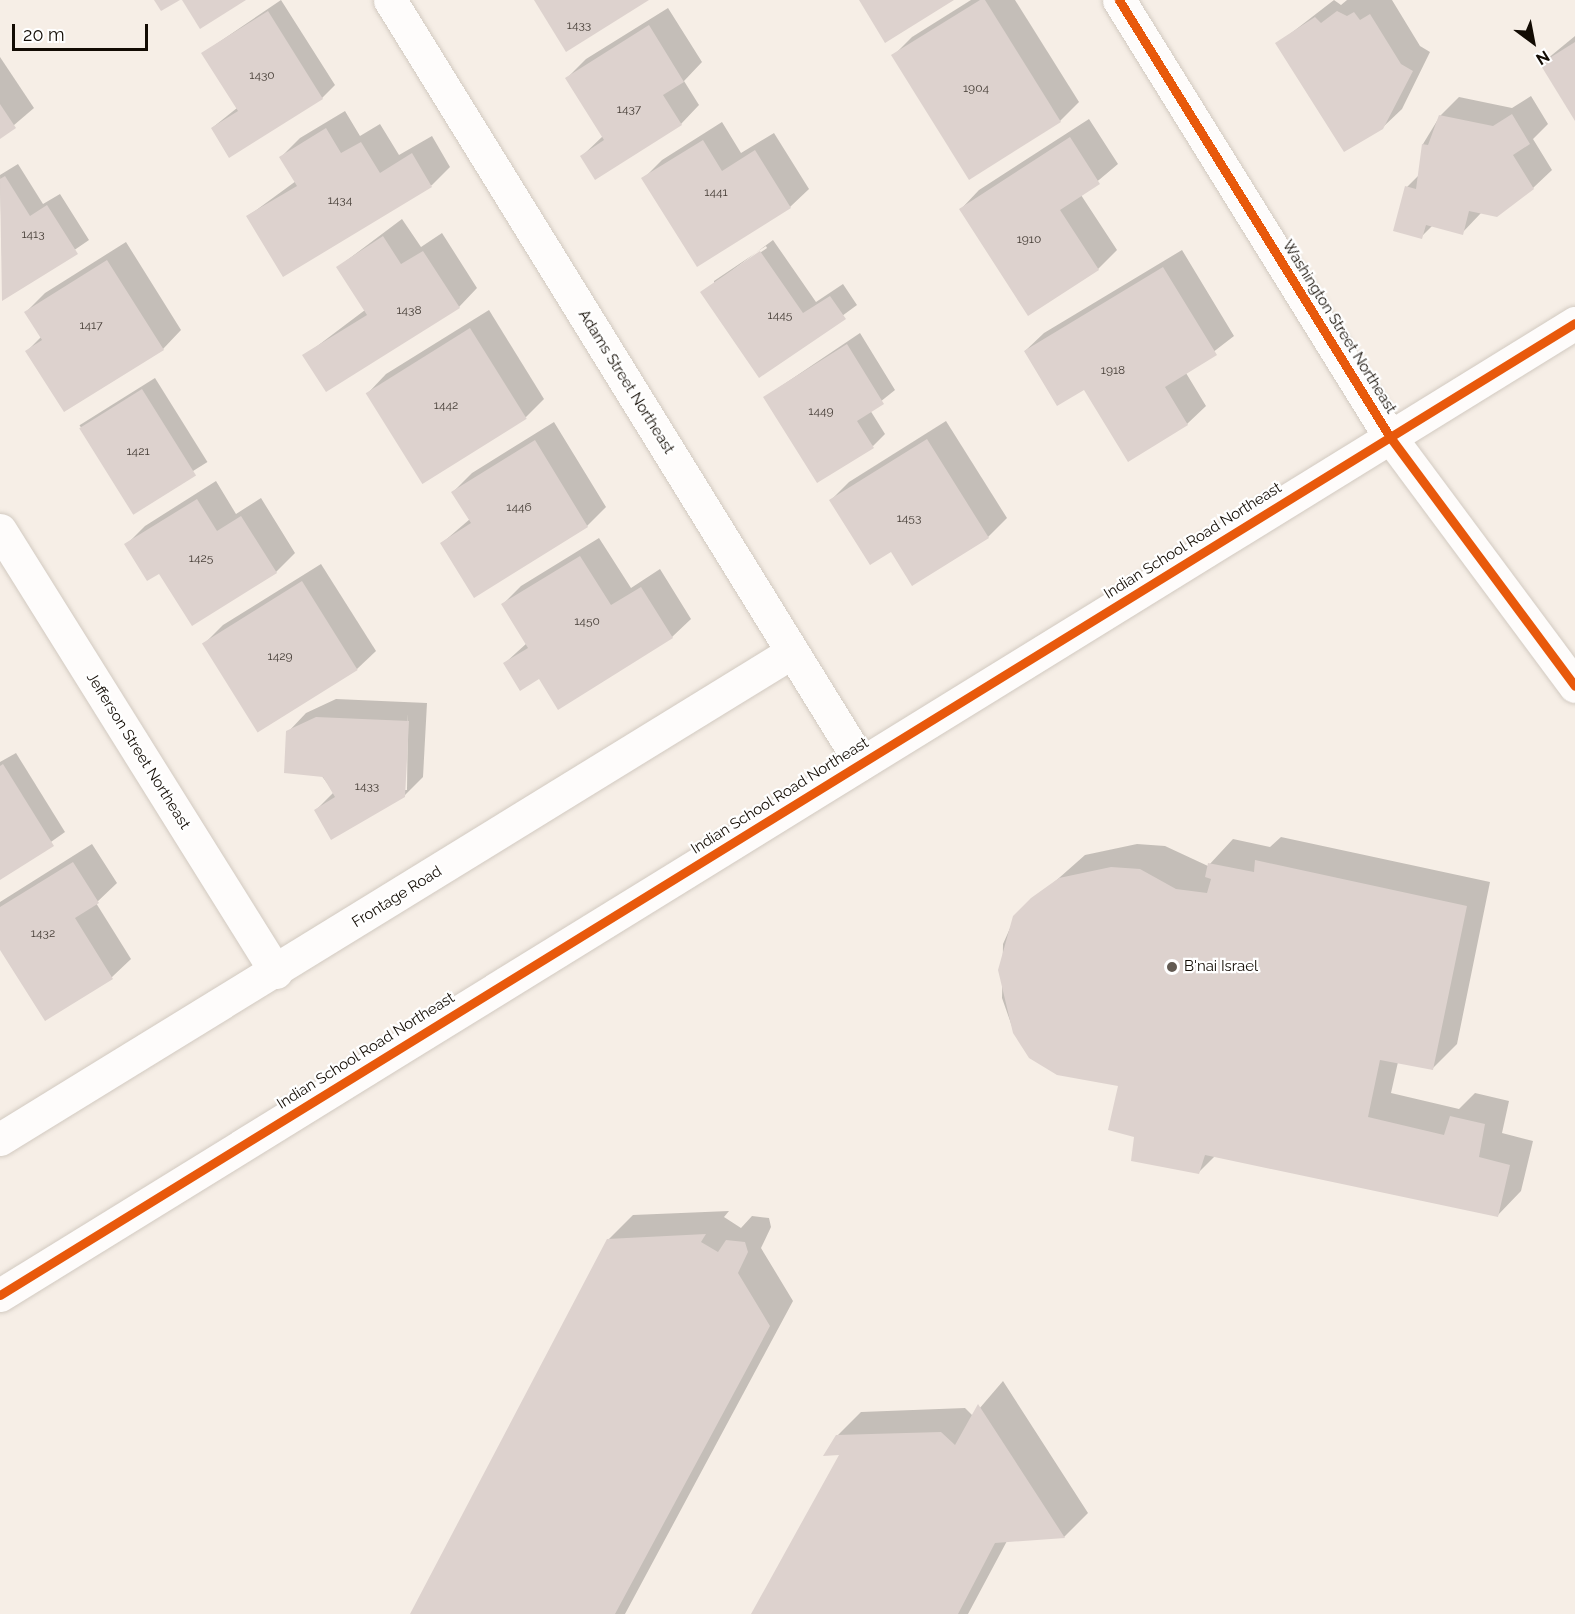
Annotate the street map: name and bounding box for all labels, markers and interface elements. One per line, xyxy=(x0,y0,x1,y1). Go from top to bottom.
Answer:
scale bar xyxy=(15,12,152,50)
north arrow xyxy=(1503,12,1563,72)
house number: 1433 xyxy=(567,19,591,33)
text: 20 m xyxy=(23,24,65,45)
text: N xyxy=(1533,46,1553,69)
house number: 1430 xyxy=(249,69,275,83)
house number: 1904 xyxy=(963,82,989,96)
house number: 1437 xyxy=(617,103,641,117)
house number: 1441 xyxy=(704,186,728,200)
house number: 1434 xyxy=(328,194,352,208)
house number: 1413 xyxy=(21,228,45,242)
house number: 1910 xyxy=(1017,233,1041,247)
street label: Washington Street Northeast xyxy=(1278,237,1400,417)
house number: 1438 xyxy=(396,304,422,318)
street label: Adams Street Northeast xyxy=(574,307,678,457)
house number: 1445 xyxy=(768,309,792,323)
house number: 1417 xyxy=(79,319,103,333)
house number: 1918 xyxy=(1101,364,1125,378)
house number: 1442 xyxy=(434,399,458,413)
house number: 1449 xyxy=(808,405,834,419)
house number: 1421 xyxy=(126,445,150,459)
street label: Indian School Road Northeast xyxy=(1101,479,1285,603)
house number: 1446 xyxy=(506,501,532,515)
house number: 1453 xyxy=(897,512,921,526)
house number: 1425 xyxy=(189,552,213,566)
house number: 1450 xyxy=(574,615,600,629)
house number: 1429 xyxy=(268,650,292,664)
street label: Jefferson Street Northeast xyxy=(82,669,194,833)
street label: Indian School Road Northeast xyxy=(688,734,872,858)
house number: 1433 xyxy=(355,780,379,794)
street label: Frontage Road xyxy=(349,862,445,932)
house number: 1432 xyxy=(31,927,55,941)
place label: B'nai Israel xyxy=(1184,958,1258,976)
marker: B'nai Israel xyxy=(1165,960,1179,974)
street label: Indian School Road Northeast xyxy=(274,989,458,1113)

